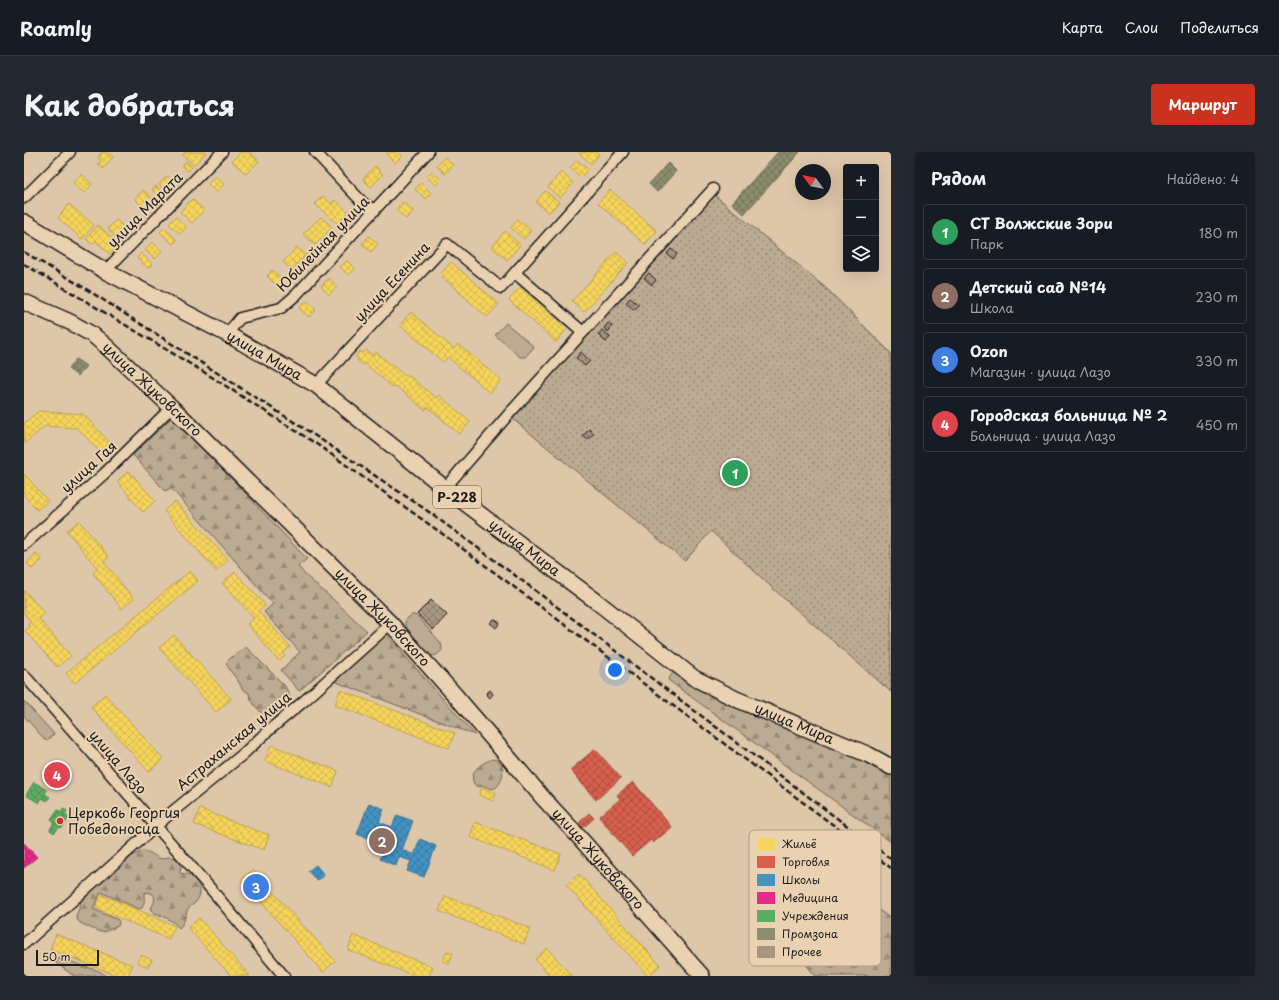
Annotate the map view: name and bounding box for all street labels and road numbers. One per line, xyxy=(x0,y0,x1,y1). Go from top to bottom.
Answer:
street label: улица Марата xyxy=(102,167,187,252)
street label: Юбилейная улица xyxy=(271,191,374,296)
street label: улица Есенина xyxy=(349,237,434,326)
street label: улица Мира xyxy=(223,325,307,385)
street label: улица Жуковского xyxy=(98,337,207,441)
street label: улица Гая xyxy=(56,436,121,497)
road number: Р-228 xyxy=(433,486,481,508)
street label: улица Мира xyxy=(485,513,565,581)
street label: улица Жуковского xyxy=(330,563,435,671)
street label: Астраханская улица xyxy=(172,686,296,795)
street label: улица Мира xyxy=(751,697,838,749)
street label: улица Лазо xyxy=(85,725,152,799)
street label: улица Жуковского xyxy=(547,803,650,914)

